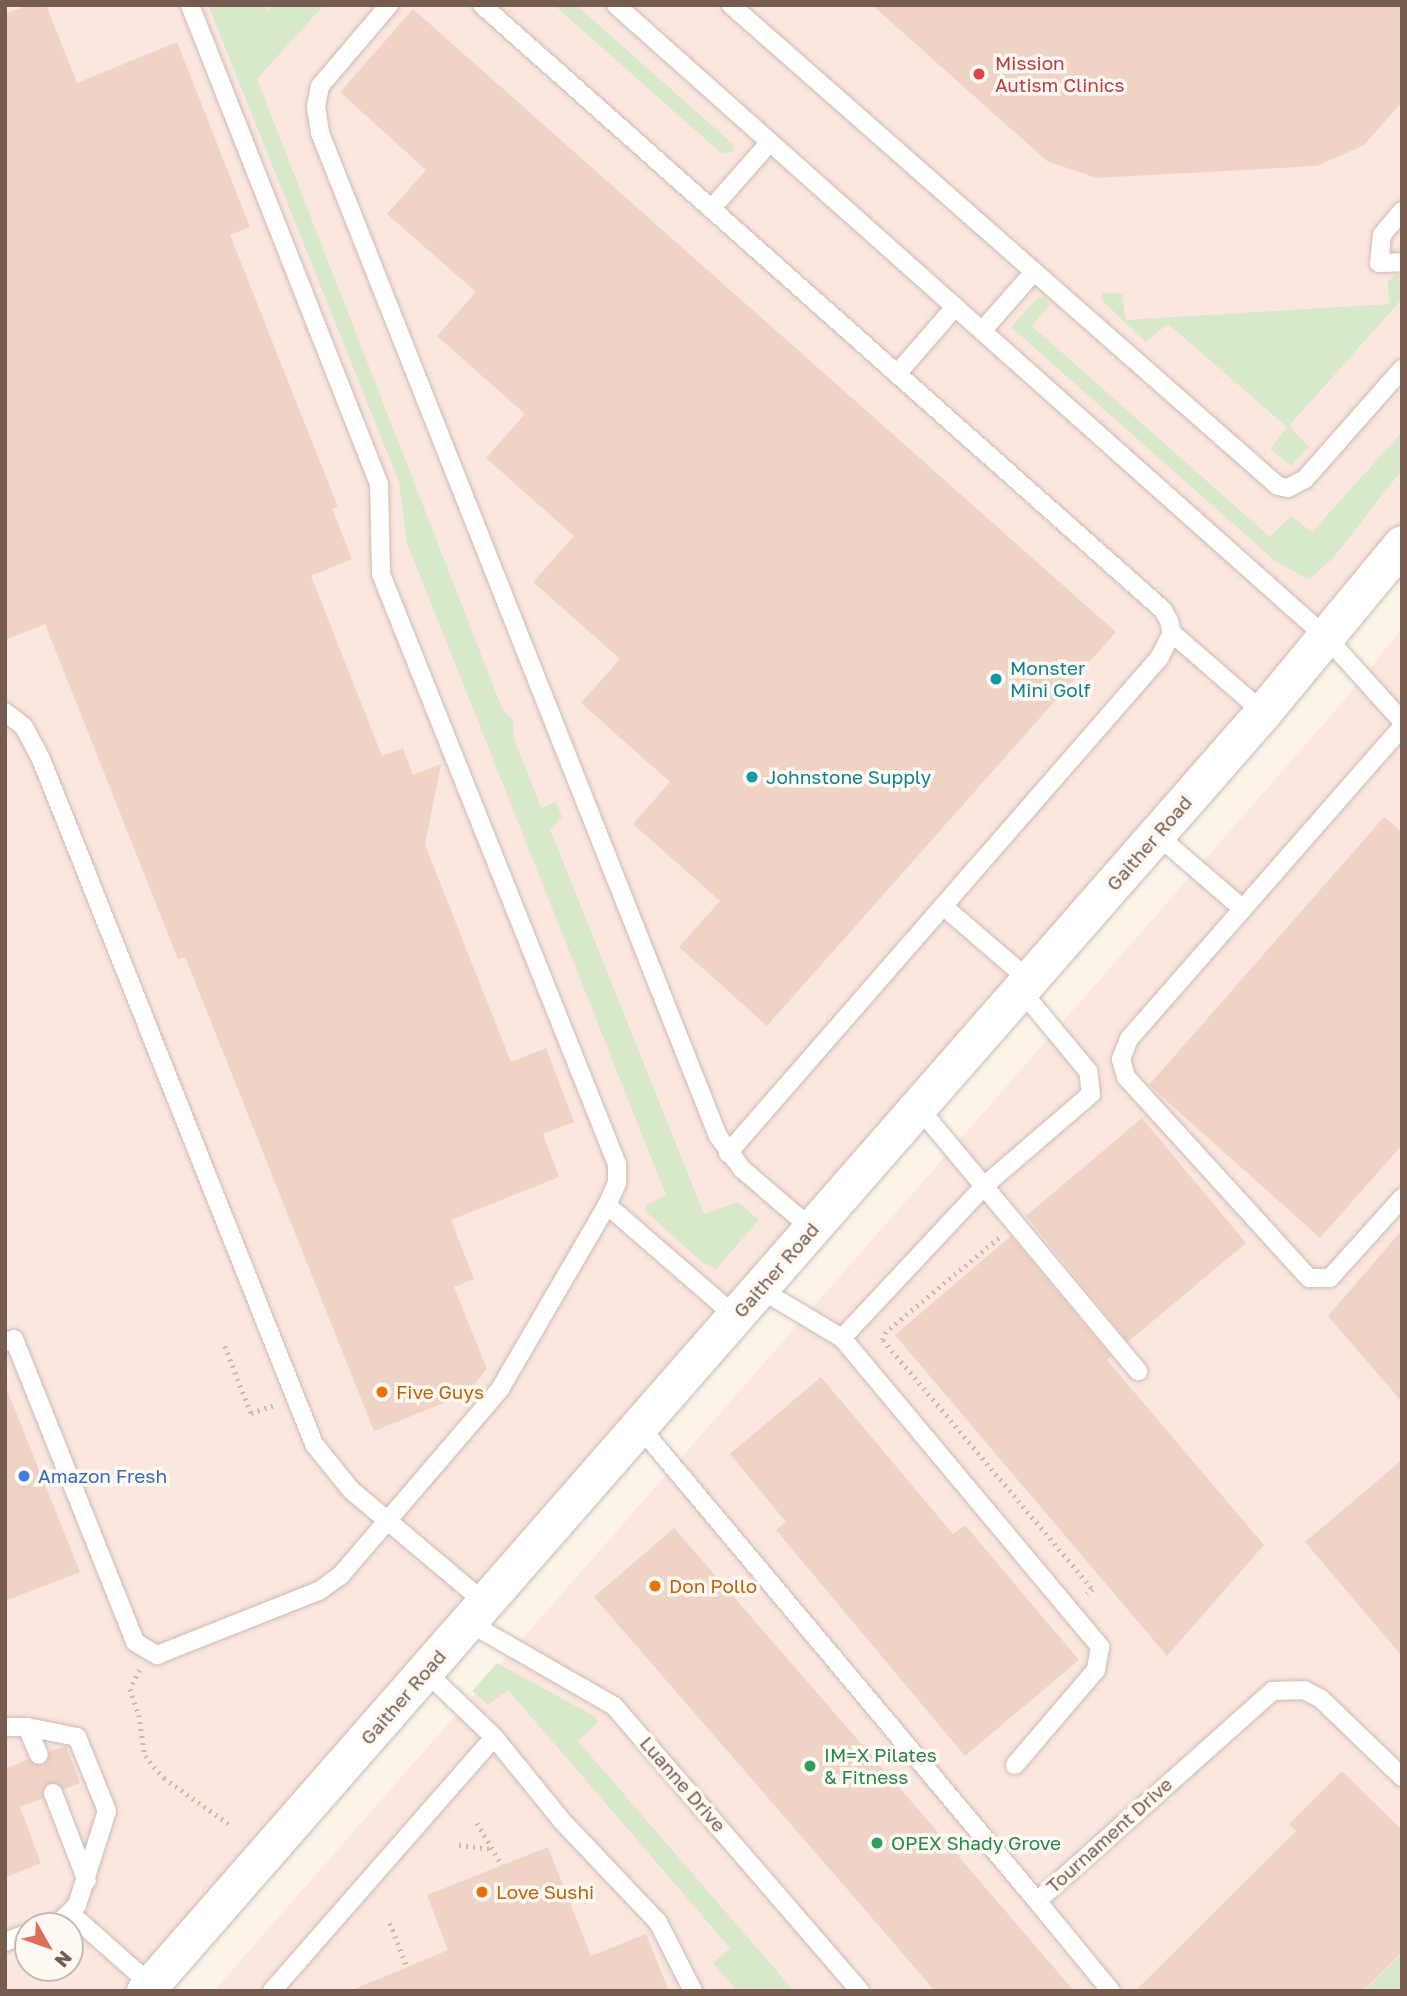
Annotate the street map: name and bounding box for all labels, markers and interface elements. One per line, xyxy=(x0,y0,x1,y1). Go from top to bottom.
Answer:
place label: Mission Autism Clinics xyxy=(995,52,1124,96)
marker: Mission Autism Clinics xyxy=(969,64,989,84)
place label: Monster Mini Golf xyxy=(1010,657,1090,701)
marker: Monster Mini Golf xyxy=(988,671,1004,687)
place label: Johnstone Supply xyxy=(766,766,931,788)
marker: Johnstone Supply xyxy=(744,769,760,785)
street label: Gaither Road xyxy=(1102,791,1196,895)
street label: Gaither Road xyxy=(729,1218,823,1322)
place label: Five Guys xyxy=(396,1381,484,1403)
marker: Five Guys xyxy=(374,1384,390,1400)
place label: Amazon Fresh xyxy=(38,1465,167,1487)
marker: Amazon Fresh xyxy=(16,1468,32,1484)
place label: Don Pollo xyxy=(669,1575,757,1597)
marker: Don Pollo xyxy=(647,1578,663,1594)
street label: Gaither Road xyxy=(356,1645,450,1749)
street label: Luanne Drive xyxy=(635,1732,731,1836)
place label: IM=X Pilates & Fitness xyxy=(824,1744,937,1788)
marker: IM=X Pilates & Fitness xyxy=(802,1758,818,1774)
street label: Tournament Drive xyxy=(1041,1772,1177,1898)
place label: OPEX Shady Grove xyxy=(891,1832,1061,1854)
marker: OPEX Shady Grove xyxy=(869,1835,885,1851)
place label: Love Sushi xyxy=(496,1881,594,1903)
marker: Love Sushi xyxy=(474,1884,490,1900)
north arrow xyxy=(14,1912,84,1982)
text: N xyxy=(50,1947,77,1972)

